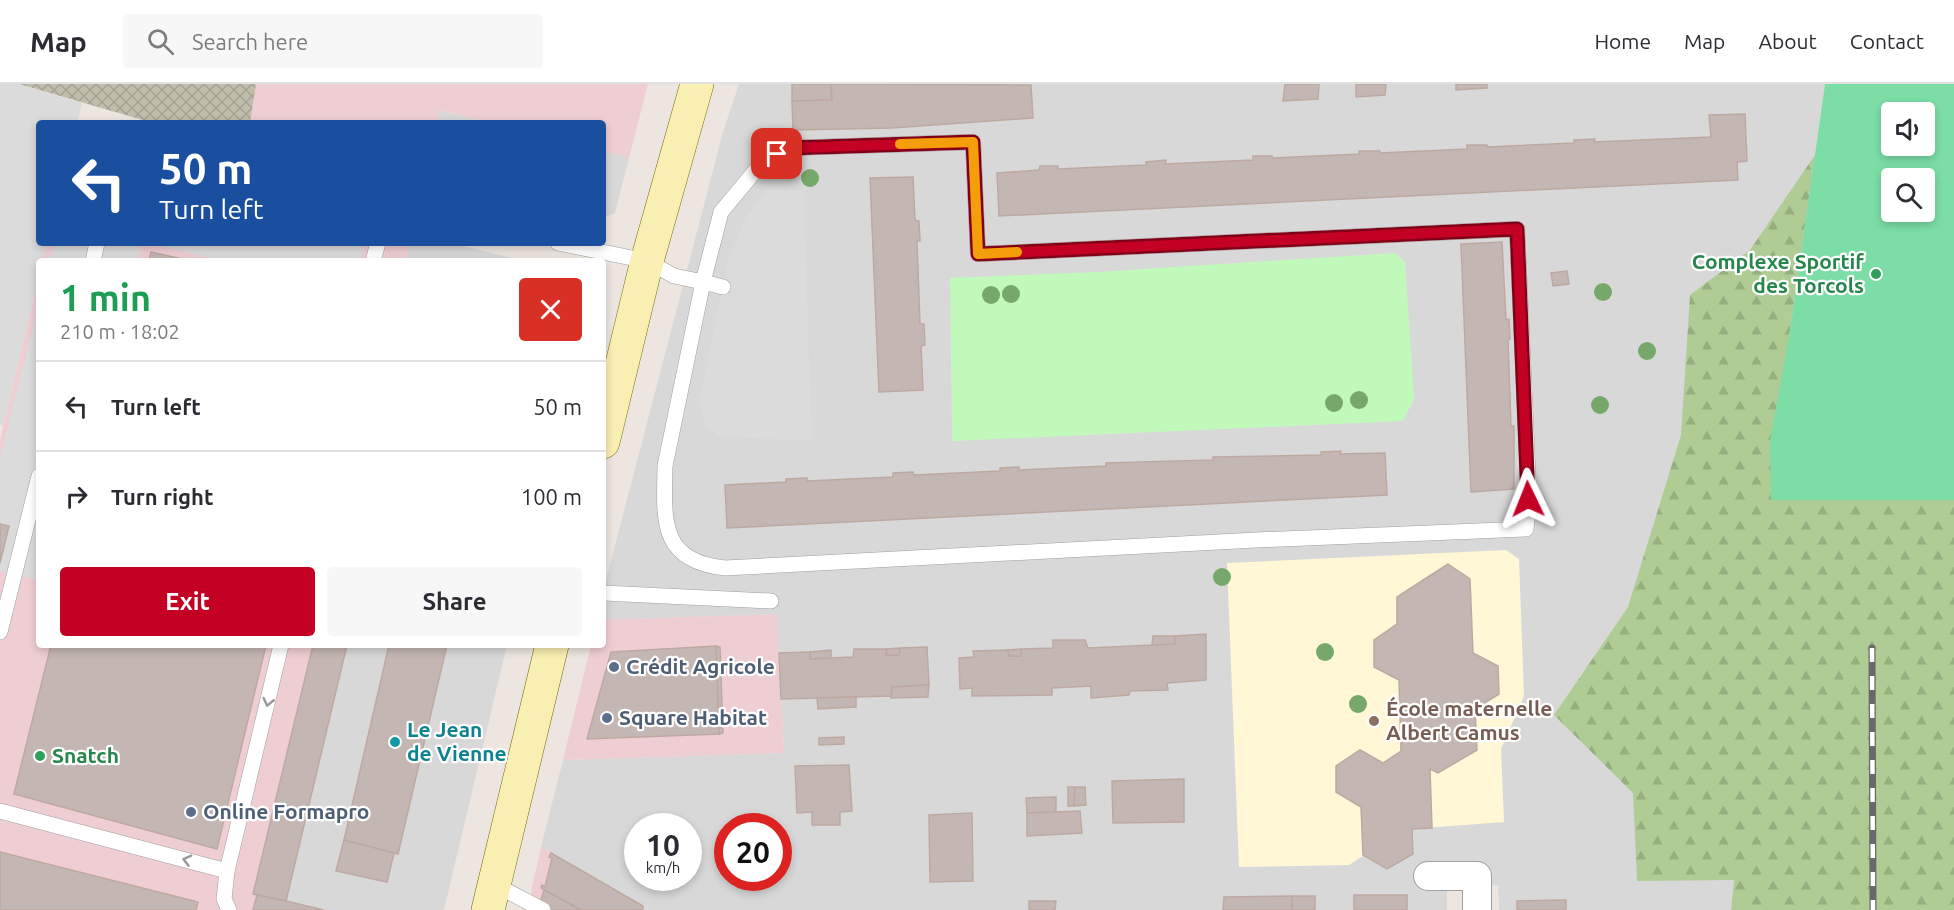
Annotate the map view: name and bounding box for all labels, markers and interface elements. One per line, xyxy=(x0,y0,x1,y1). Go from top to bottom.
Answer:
search box xyxy=(123,14,543,68)
icon: search xyxy=(144,25,177,58)
text: Map xyxy=(30,26,87,57)
text: Search here xyxy=(192,29,308,54)
text: Home xyxy=(1594,29,1651,53)
text: Map xyxy=(1684,29,1725,53)
text: About xyxy=(1758,29,1817,53)
text: Contact xyxy=(1850,29,1924,53)
map controls xyxy=(1881,102,1935,222)
button: sound xyxy=(1881,102,1935,156)
pin xyxy=(751,128,802,179)
icon: arrive xyxy=(760,137,793,170)
icon: left xyxy=(60,144,138,222)
text: 50 m xyxy=(159,145,253,192)
button: search xyxy=(1881,168,1935,222)
text: Turn left xyxy=(159,194,263,224)
place label: Complexe Sportif des Torcols xyxy=(1692,249,1864,297)
marker: Complexe Sportif des Torcols xyxy=(1869,267,1883,281)
text: 1 min xyxy=(60,277,151,318)
button: close xyxy=(519,278,582,341)
text: 210 m · 18:02 xyxy=(60,320,180,343)
icon: left xyxy=(60,390,93,423)
text: Turn left xyxy=(111,394,201,419)
text: 50 m xyxy=(533,394,582,419)
position arrow xyxy=(1496,467,1560,531)
icon: right xyxy=(60,480,93,513)
text: Turn right xyxy=(111,484,213,509)
text: 100 m xyxy=(521,484,582,509)
button: Exit xyxy=(60,567,315,636)
button: Share xyxy=(327,567,582,636)
place label: Crédit Agricole xyxy=(626,654,775,678)
marker: Crédit Agricole xyxy=(607,660,621,674)
place label: École maternelle Albert Camus xyxy=(1386,696,1552,744)
one-way arrow xyxy=(262,697,275,707)
place label: Square Habitat xyxy=(619,705,767,729)
marker: Square Habitat xyxy=(600,711,614,725)
marker: École maternelle Albert Camus xyxy=(1367,714,1381,728)
place label: Le Jean de Vienne xyxy=(407,717,507,765)
marker: Le Jean de Vienne xyxy=(388,735,402,749)
place label: Snatch xyxy=(52,743,119,767)
marker: Snatch xyxy=(33,749,47,763)
place label: Online Formapro xyxy=(203,799,369,823)
marker: Online Formapro xyxy=(184,805,198,819)
speed limit sign: 20 xyxy=(714,813,792,891)
text: 10 xyxy=(646,828,680,862)
one-way arrow xyxy=(182,854,192,867)
text: km/h xyxy=(646,859,680,876)

